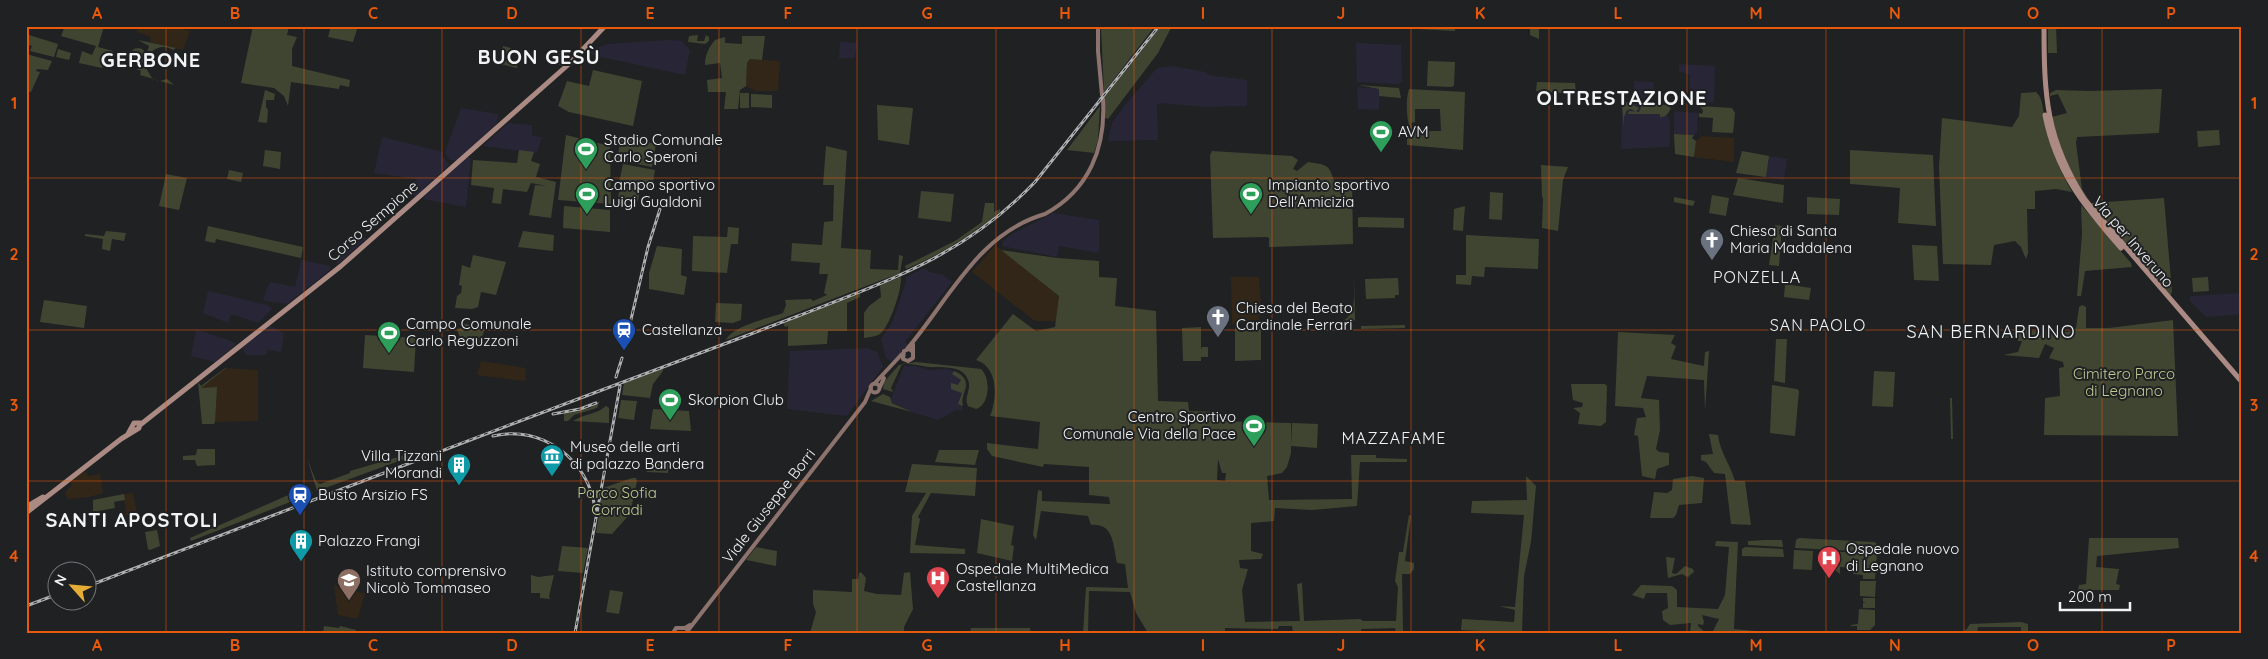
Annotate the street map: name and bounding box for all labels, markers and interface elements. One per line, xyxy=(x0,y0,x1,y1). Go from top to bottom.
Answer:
text: A xyxy=(92,3,103,23)
text: B xyxy=(230,3,240,23)
text: C xyxy=(368,3,378,23)
text: D xyxy=(506,3,518,23)
text: E xyxy=(645,3,655,23)
text: F xyxy=(784,3,793,23)
text: G xyxy=(921,3,933,23)
text: H xyxy=(1059,3,1071,23)
text: I xyxy=(1201,3,1205,23)
text: J xyxy=(1337,3,1345,23)
text: K xyxy=(1475,3,1485,23)
text: L xyxy=(1614,3,1623,23)
text: M xyxy=(1749,3,1763,23)
text: N xyxy=(1889,3,1901,23)
text: O xyxy=(2027,3,2039,23)
text: P xyxy=(2166,3,2176,23)
district label: BUON GESÙ xyxy=(477,44,601,69)
district label: GERBONE xyxy=(101,47,201,72)
district label: OLTRESTAZIONE xyxy=(1536,85,1708,110)
text: 1 xyxy=(11,93,17,113)
text: 1 xyxy=(2251,93,2257,113)
sports icon: AVM xyxy=(1368,119,1394,153)
place label: AVM xyxy=(1398,122,1429,141)
place label: Stadio Comunale Carlo Speroni xyxy=(604,130,723,166)
sports icon: Stadio Comunale Carlo Speroni xyxy=(573,136,599,170)
place label: Campo sportivo Luigi Gualdoni xyxy=(604,175,715,211)
place label: Impianto sportivo Dell'Amicizia xyxy=(1268,175,1390,211)
street label: Corso Sempione xyxy=(323,176,422,265)
sports icon: Campo sportivo Luigi Gualdoni xyxy=(574,181,600,215)
sports icon: Impianto sportivo Dell'Amicizia xyxy=(1238,181,1264,215)
street label: Via per Inveruno xyxy=(2089,192,2178,291)
place label: Chiesa di Santa Maria Maddalena xyxy=(1730,221,1852,257)
church icon: Chiesa di Santa Maria Maddalena xyxy=(1699,227,1725,261)
text: 2 xyxy=(9,244,19,264)
text: 2 xyxy=(2249,244,2259,264)
district label: PONZELLA xyxy=(1713,267,1801,287)
place label: Chiesa del Beato Cardinale Ferrari xyxy=(1236,298,1353,334)
church icon: Chiesa del Beato Cardinale Ferrari xyxy=(1205,304,1231,338)
place label: Campo Comunale Carlo Reguzzoni xyxy=(406,314,531,350)
district label: SAN PAOLO xyxy=(1770,315,1866,335)
station icon: Castellanza xyxy=(611,317,637,351)
sports icon: Campo Comunale Carlo Reguzzoni xyxy=(376,320,402,354)
place label: Castellanza xyxy=(642,320,722,339)
district label: SAN BERNARDINO xyxy=(1907,320,2075,343)
park label: Cimitero Parco di Legnano xyxy=(2073,364,2175,400)
sports icon: Skorpion Club xyxy=(657,387,683,421)
place label: Skorpion Club xyxy=(688,390,784,409)
text: 3 xyxy=(10,395,18,415)
text: 3 xyxy=(2250,395,2258,415)
place label: Centro Sportivo Comunale Via della Pace xyxy=(1063,407,1236,443)
sports icon: Centro Sportivo Comunale Via della Pace xyxy=(1241,413,1267,447)
district label: MAZZAFAME xyxy=(1342,428,1446,448)
place label: Museo delle arti di palazzo Bandera xyxy=(570,437,704,473)
museum icon: Museo delle arti di palazzo Bandera xyxy=(539,443,565,477)
street label: Viale Giuseppe Borri xyxy=(718,445,819,567)
place label: Villa Tizzani Morandi xyxy=(361,446,442,482)
building icon: Villa Tizzani Morandi xyxy=(446,452,472,486)
station icon: Busto Arsizio FS xyxy=(287,482,313,516)
park label: Parco Sofia Corradi xyxy=(577,483,657,519)
place label: Busto Arsizio FS xyxy=(318,485,428,504)
district label: SANTI APOSTOLI xyxy=(45,507,219,532)
building icon: Palazzo Frangi xyxy=(288,528,314,562)
place label: Palazzo Frangi xyxy=(318,531,420,550)
place label: Ospedale nuovo di Legnano xyxy=(1846,539,1959,575)
hospital icon: Ospedale nuovo di Legnano xyxy=(1816,545,1842,579)
text: 4 xyxy=(9,546,19,566)
text: 4 xyxy=(2249,546,2259,566)
place label: Ospedale MultiMedica Castellanza xyxy=(956,559,1109,595)
place label: Istituto comprensivo Nicolò Tommaseo xyxy=(366,561,506,597)
north arrow xyxy=(48,562,98,612)
hospital icon: Ospedale MultiMedica Castellanza xyxy=(925,565,951,599)
school or university icon: Istituto comprensivo Nicolò Tommaseo xyxy=(336,567,362,601)
text: N xyxy=(50,571,71,589)
scale bar xyxy=(2060,579,2130,611)
text: 200 m xyxy=(2068,587,2112,606)
text: A xyxy=(92,635,103,655)
text: B xyxy=(230,635,240,655)
text: C xyxy=(368,635,378,655)
text: D xyxy=(506,635,518,655)
text: E xyxy=(645,635,655,655)
text: F xyxy=(784,635,793,655)
text: G xyxy=(921,635,933,655)
text: H xyxy=(1059,635,1071,655)
text: I xyxy=(1201,635,1205,655)
text: J xyxy=(1337,635,1345,655)
text: K xyxy=(1475,635,1485,655)
text: L xyxy=(1614,635,1623,655)
text: M xyxy=(1749,635,1763,655)
text: N xyxy=(1889,635,1901,655)
text: O xyxy=(2027,635,2039,655)
text: P xyxy=(2166,635,2176,655)

